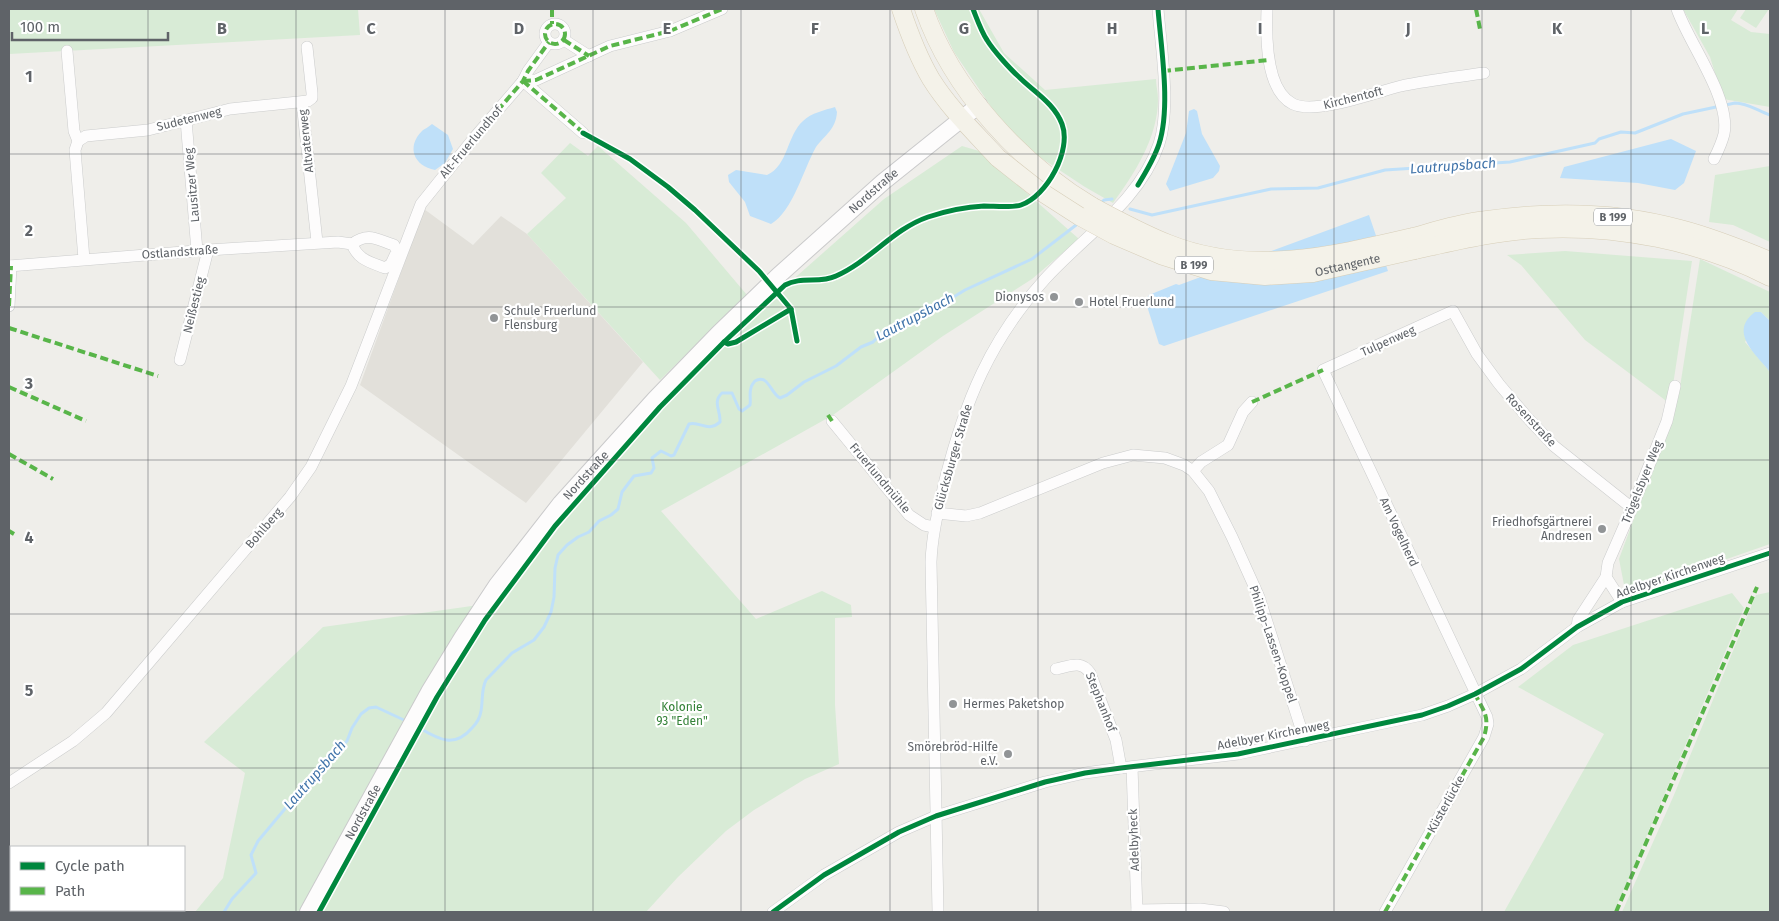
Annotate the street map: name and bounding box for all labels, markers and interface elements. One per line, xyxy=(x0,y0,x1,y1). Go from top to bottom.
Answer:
scale bar xyxy=(12,10,169,42)
text: 100 m xyxy=(20,18,60,36)
text: B xyxy=(217,19,227,38)
text: C xyxy=(366,19,376,38)
text: D xyxy=(514,19,524,38)
text: E xyxy=(663,19,671,38)
text: F xyxy=(811,19,819,38)
text: G xyxy=(959,19,969,38)
text: H xyxy=(1107,19,1117,38)
text: I xyxy=(1258,19,1262,38)
text: J xyxy=(1404,19,1411,38)
text: K xyxy=(1552,19,1563,38)
text: L xyxy=(1701,19,1709,38)
text: 1 xyxy=(25,67,33,86)
street label: Kirchentoft xyxy=(1322,84,1385,112)
street label: Alt-Fruerlundhof xyxy=(437,102,506,181)
street label: Sudetenweg xyxy=(155,104,224,134)
street label: Altvaterweg xyxy=(296,108,316,173)
street label: Lausitzer Weg xyxy=(182,146,202,223)
water label: Lautrupsbach xyxy=(1409,155,1497,177)
street label: Nordstraße xyxy=(846,166,901,216)
road number: B 199 xyxy=(1594,208,1632,226)
text: 2 xyxy=(25,221,33,240)
street label: Ostlandstraße xyxy=(141,242,219,262)
street label: Osttangente xyxy=(1314,251,1382,279)
road number: B 199 xyxy=(1175,256,1213,274)
street label: Neißestieg xyxy=(180,274,208,335)
water label: Lautrupsbach xyxy=(873,289,957,345)
place label: Dionysos xyxy=(995,290,1044,304)
marker: Dionysos xyxy=(1048,291,1060,303)
place label: Hotel Fruerlund xyxy=(1089,295,1175,309)
marker: Hotel Fruerlund xyxy=(1073,296,1085,308)
place label: Schule Fruerlund Flensburg xyxy=(504,304,596,332)
marker: Schule Fruerlund Flensburg xyxy=(488,312,500,324)
street label: Tulpenweg xyxy=(1359,322,1418,359)
text: 3 xyxy=(24,374,33,393)
street label: Rosenstraße xyxy=(1503,391,1559,449)
street label: Glücksburger Straße xyxy=(931,402,975,512)
street label: Trögelsbyer Weg xyxy=(1619,438,1665,526)
street label: Fruerlundmühle xyxy=(847,440,913,516)
street label: Nordstraße xyxy=(560,448,612,503)
street label: Am Vogelherd xyxy=(1377,495,1421,569)
street label: Bohlberg xyxy=(243,504,286,551)
place label: Friedhofsgärtnerei Andresen xyxy=(1492,515,1592,543)
marker: Friedhofsgärtnerei Andresen xyxy=(1596,523,1608,535)
text: 4 xyxy=(24,528,34,547)
street label: Adelbyer Kirchenweg xyxy=(1614,551,1727,601)
street label: Philipp-Lassen-Koppel xyxy=(1246,584,1300,705)
street label: Stephanhof xyxy=(1083,670,1120,735)
text: 5 xyxy=(25,681,34,700)
place label: Hermes Paketshop xyxy=(963,697,1064,711)
marker: Hermes Paketshop xyxy=(947,698,959,710)
park label: Kolonie 93 "Eden" xyxy=(656,700,708,728)
street label: Adelbyer Kirchenweg xyxy=(1216,717,1331,753)
water label: Lautrupsbach xyxy=(280,737,350,813)
place label: Smörebröd-Hilfe e.V. xyxy=(907,740,998,768)
marker: Smörebröd-Hilfe e.V. xyxy=(1002,748,1014,760)
street label: Küsterlücke xyxy=(1424,773,1468,835)
street label: Nordstraße xyxy=(342,782,384,842)
street label: Adelbyheck xyxy=(1126,808,1142,871)
legend xyxy=(10,846,185,911)
text: Cycle path xyxy=(55,857,125,875)
text: Path xyxy=(55,882,85,900)

